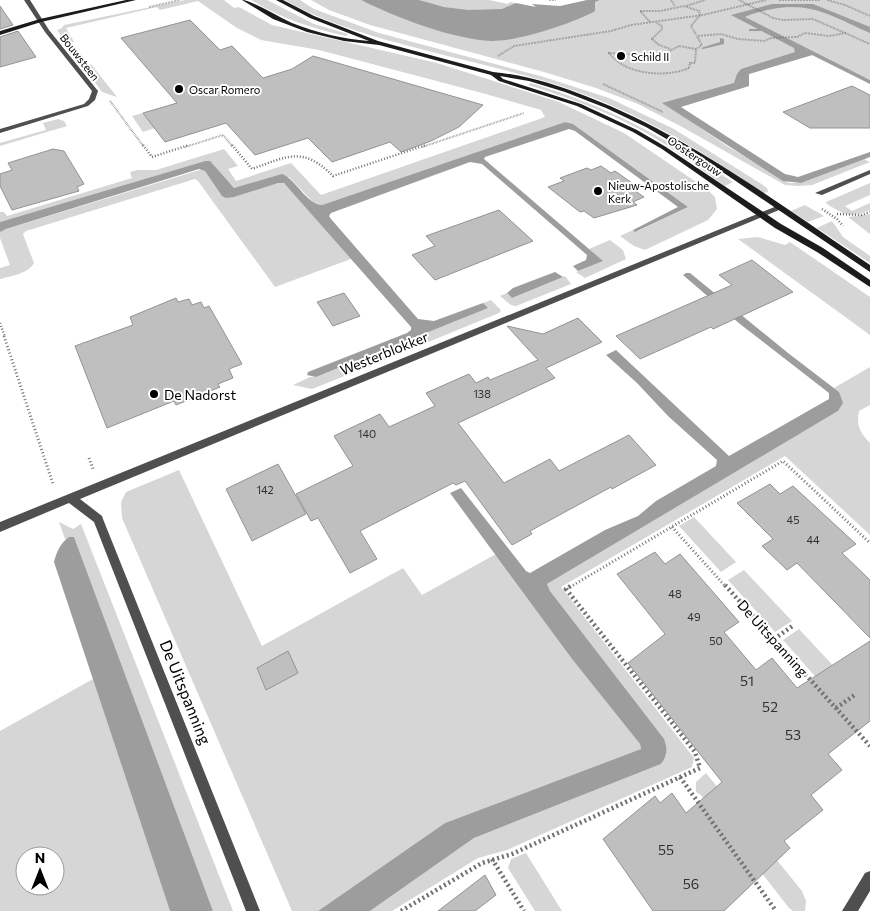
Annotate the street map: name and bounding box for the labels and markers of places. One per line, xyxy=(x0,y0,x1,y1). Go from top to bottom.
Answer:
marker: Schild II xyxy=(615,50,627,62)
place label: Schild II xyxy=(631,50,669,63)
marker: Oscar Romero xyxy=(173,83,185,95)
place label: Oscar Romero xyxy=(189,83,261,96)
place label: Nieuw-Apostolische Kerk xyxy=(608,179,709,205)
marker: Nieuw-Apostolische Kerk xyxy=(592,185,604,197)
place label: De Nadorst xyxy=(164,386,236,403)
marker: De Nadorst xyxy=(148,388,160,400)

